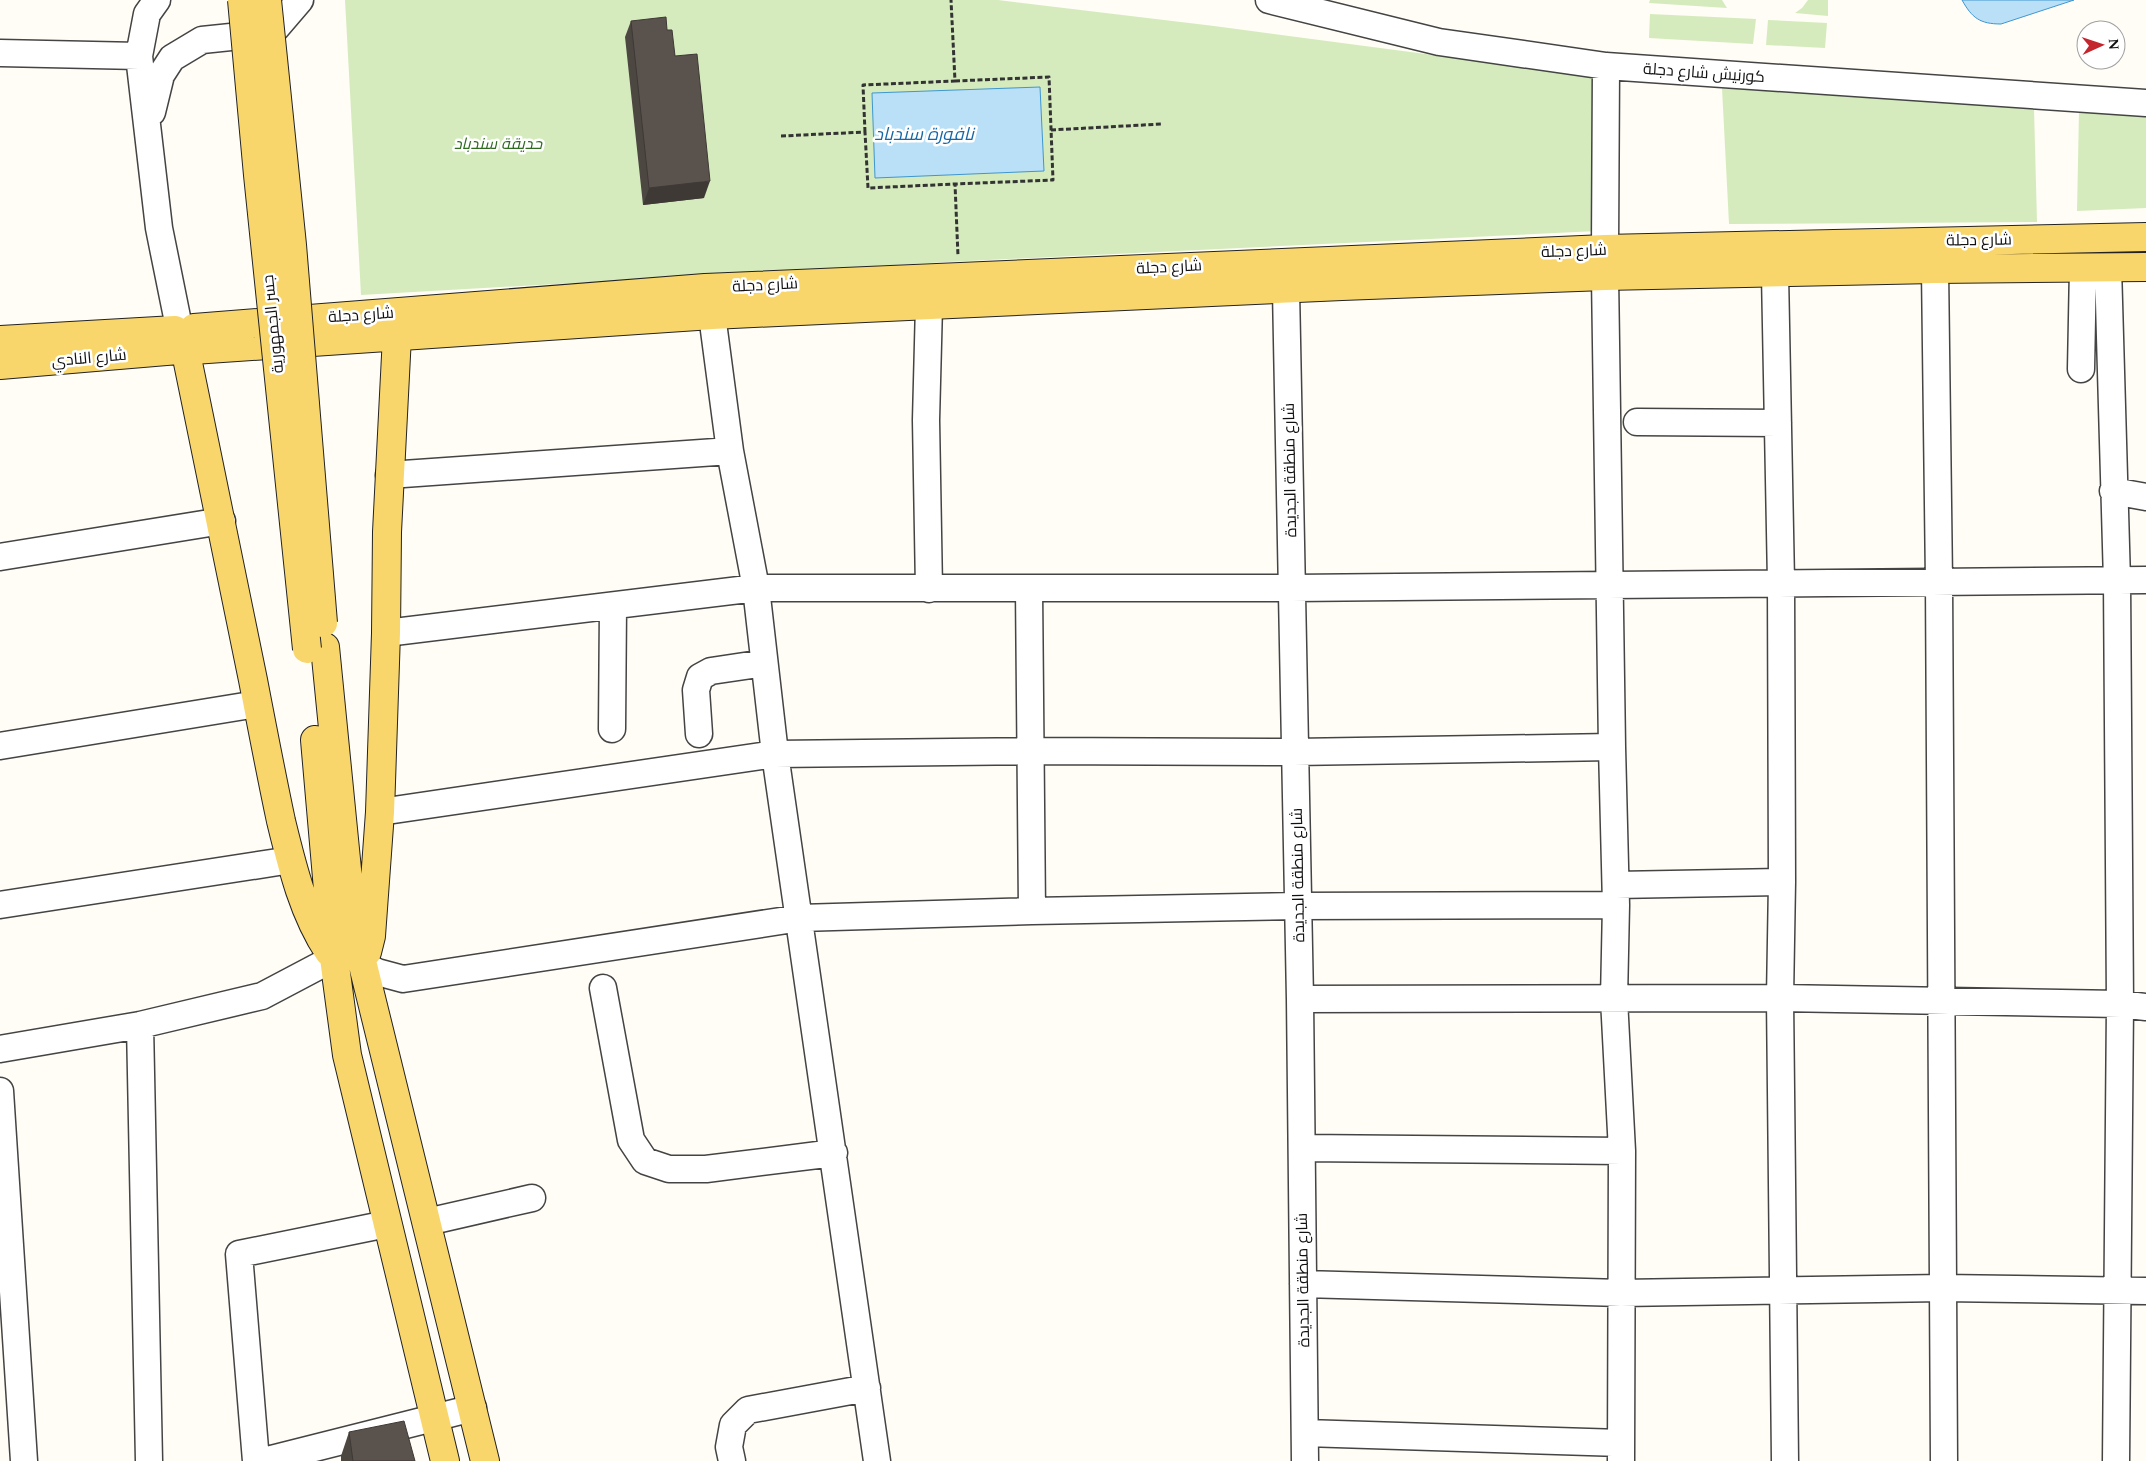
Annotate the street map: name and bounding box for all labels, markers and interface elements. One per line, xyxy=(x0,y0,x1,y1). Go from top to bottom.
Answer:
north arrow xyxy=(2076,20,2126,70)
text: N xyxy=(2103,38,2124,51)
street label: كورنيش شارع دجلة xyxy=(1642,57,1766,89)
water label: نافورة سندباد xyxy=(874,121,976,148)
park label: حديقة سندباد xyxy=(454,132,543,156)
street label: شارع دجلة xyxy=(1946,227,2012,253)
street label: شارع دجلة xyxy=(1541,238,1607,264)
street label: شارع دجلة xyxy=(1136,253,1202,281)
street label: شارع دجلة xyxy=(732,271,798,299)
street label: جسر الجمهورية xyxy=(256,273,290,375)
street label: شارع دجلة xyxy=(327,301,395,329)
street label: شارع النادي xyxy=(51,343,128,374)
street label: شارع منطقة الجديدة xyxy=(1277,403,1303,537)
street label: شارع منطقة الجديدة xyxy=(1285,808,1311,942)
street label: شارع منطقة الجديدة xyxy=(1290,1213,1316,1347)

